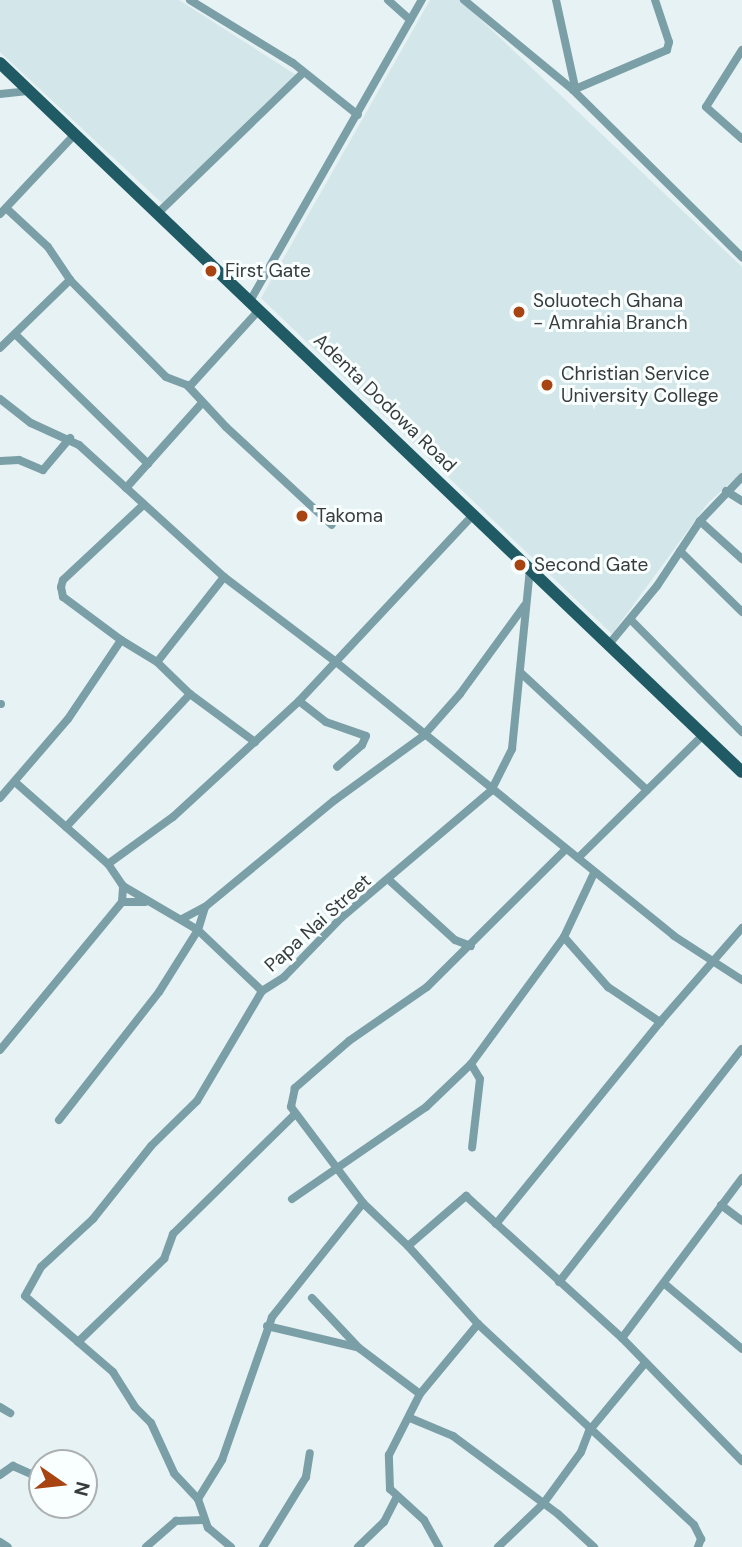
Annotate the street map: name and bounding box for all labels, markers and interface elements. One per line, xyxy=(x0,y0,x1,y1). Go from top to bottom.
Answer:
place label: First Gate xyxy=(225,260,311,282)
marker: First Gate xyxy=(203,263,219,279)
place label: Soluotech Ghana - Amrahia Branch xyxy=(533,290,688,334)
marker: Soluotech Ghana - Amrahia Branch xyxy=(511,304,527,320)
street label: Adenta Dodowa Road xyxy=(309,329,461,477)
place label: Christian Service University College xyxy=(561,363,719,407)
marker: Christian Service University College xyxy=(539,377,555,393)
place label: Takoma xyxy=(316,505,383,527)
marker: Takoma xyxy=(294,508,310,524)
place label: Second Gate xyxy=(534,554,648,576)
marker: Second Gate xyxy=(512,557,528,573)
street label: Papa Nai Street xyxy=(260,869,376,977)
north arrow xyxy=(28,1449,98,1519)
text: N xyxy=(68,1479,96,1498)

